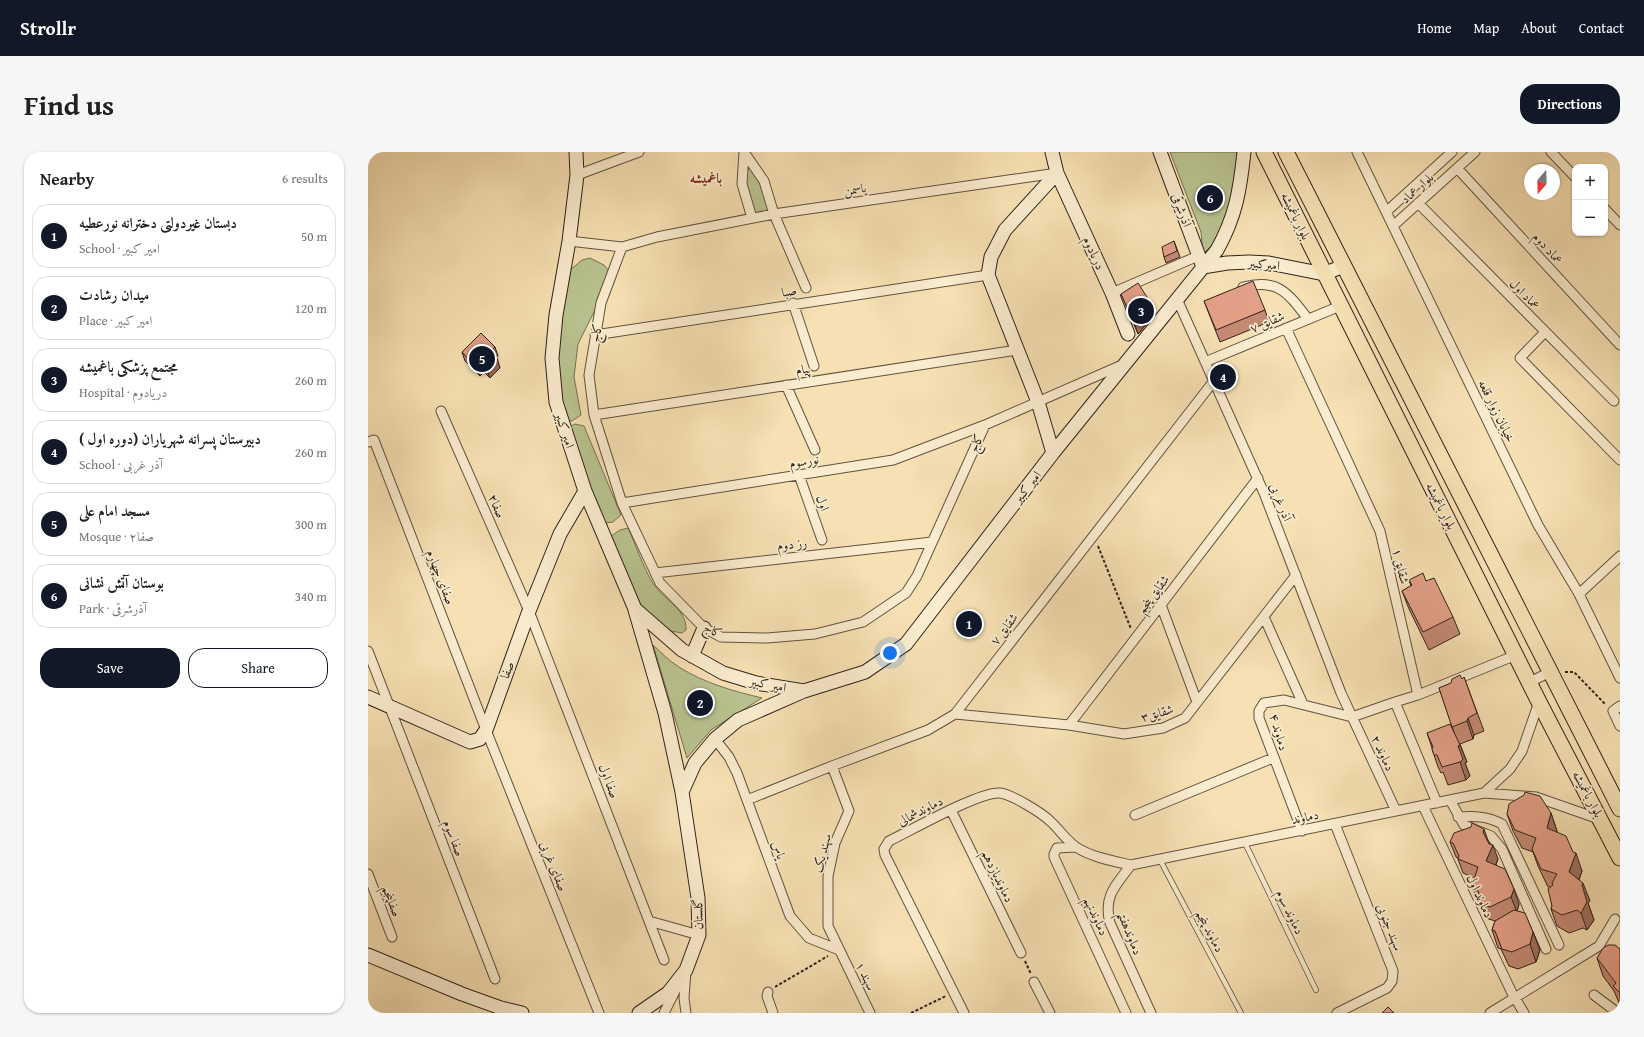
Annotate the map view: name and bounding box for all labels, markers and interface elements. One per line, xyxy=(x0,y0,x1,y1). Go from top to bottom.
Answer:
text: Strollr xyxy=(20,14,76,42)
text: Home xyxy=(1417,18,1452,38)
text: Map xyxy=(1474,18,1499,38)
text: About xyxy=(1521,18,1557,38)
text: Contact xyxy=(1579,18,1624,38)
text: Find us xyxy=(24,84,114,125)
button: Directions xyxy=(1520,84,1620,124)
north arrow xyxy=(1524,164,1560,200)
map controls xyxy=(1572,164,1608,236)
button: + xyxy=(1572,164,1608,200)
text: Nearby xyxy=(40,166,94,191)
district label: باغمیشه xyxy=(690,168,723,188)
street label: بلوار عماد xyxy=(1396,168,1438,208)
text: 6 results xyxy=(282,169,328,188)
street label: یاسمن xyxy=(843,178,869,200)
pin: 6 xyxy=(1197,183,1223,213)
street label: بلوار باغمیشه xyxy=(1276,189,1316,243)
street label: آذرشرقی xyxy=(1167,190,1197,231)
button: − xyxy=(1572,200,1608,236)
text: دبستان غیردولتی دخترانه نورعطیه xyxy=(79,212,237,233)
text: 1 xyxy=(51,227,57,246)
text: 50 m xyxy=(301,227,327,246)
street label: عماد دوم xyxy=(1527,228,1568,270)
street label: دریادوم xyxy=(1076,233,1110,274)
text: School · امیر کبیر xyxy=(79,239,160,258)
street label: امیرکبیر xyxy=(1245,253,1281,275)
street label: عماد اول xyxy=(1505,274,1545,314)
street label: صبا xyxy=(780,280,798,302)
text: میدان رشادت xyxy=(79,284,149,305)
pin: 3 xyxy=(1128,296,1154,326)
text: 2 xyxy=(51,299,57,318)
text: 120 m xyxy=(295,299,327,318)
street label: شقایق ۷ xyxy=(1247,306,1287,338)
text: Place · امیر کبیر xyxy=(79,311,152,330)
street label: کاج xyxy=(585,322,609,344)
pin: 5 xyxy=(469,344,495,374)
text: مجتمع پزشکی باغمیشه xyxy=(79,356,178,377)
street label: پیام xyxy=(794,358,812,382)
pin: 4 xyxy=(1210,362,1236,392)
text: 3 xyxy=(51,371,57,390)
text: 260 m xyxy=(295,371,327,390)
street label: خیابان زوار قلعه xyxy=(1474,376,1520,446)
text: Hospital · دریادوم xyxy=(79,383,167,402)
street label: امیر کبیر xyxy=(550,408,580,451)
text: دبیرستان پسرانه شهریاران (دوره اول ) xyxy=(79,428,261,449)
street label: کاج xyxy=(964,431,990,456)
text: 4 xyxy=(51,443,57,462)
text: 260 m xyxy=(295,443,327,462)
street label: نورسوم xyxy=(788,449,821,475)
text: School · آذر غربی xyxy=(79,455,163,474)
street label: امیر کبیر xyxy=(1007,467,1046,509)
street label: بلوار باغمیشه xyxy=(1421,479,1461,533)
street label: آذر غربی xyxy=(1265,480,1298,525)
street label: صفا۲ xyxy=(483,491,511,521)
street label: اول xyxy=(811,492,835,514)
text: مسجد امام علی xyxy=(79,500,150,521)
text: 5 xyxy=(51,515,57,534)
text: 300 m xyxy=(295,515,327,534)
text: Mosque · صفا۲ xyxy=(79,527,154,546)
street label: رز دوم xyxy=(776,533,808,557)
street label: شقایق ۱ xyxy=(1388,546,1414,586)
street label: صفای چهارم xyxy=(420,547,460,608)
street label: شقایق پنجم xyxy=(1132,571,1176,619)
text: بوستان آتش نشانی xyxy=(79,572,164,593)
text: 6 xyxy=(51,587,57,606)
text: 340 m xyxy=(295,587,327,606)
text: Park · آذرشرقی xyxy=(79,599,147,618)
pin: 1 xyxy=(956,609,982,639)
street label: شقایق ۷ xyxy=(985,609,1023,649)
street label: کاج xyxy=(699,617,726,644)
your location xyxy=(880,643,900,663)
button: Save xyxy=(40,648,180,688)
button: Share xyxy=(188,648,328,688)
street label: صفا xyxy=(495,659,519,681)
street label: امیر کبیر xyxy=(746,671,788,697)
pin: 2 xyxy=(687,688,713,718)
street label: شقایق۳ xyxy=(1138,699,1176,727)
street label: دماوند ۴ xyxy=(1265,711,1293,753)
street label: دماوند ۲ xyxy=(1366,732,1400,774)
street label: صفا اول xyxy=(594,761,624,801)
street label: بلوار باغمیشه xyxy=(1568,767,1608,821)
street label: دماوندشمالی xyxy=(894,791,946,831)
street label: دماوند xyxy=(1290,805,1320,829)
street label: صفا سوم xyxy=(437,817,470,860)
street label: سهند یک xyxy=(808,831,836,875)
street label: صفای غربی xyxy=(535,838,573,894)
street label: یاس xyxy=(767,838,791,863)
street label: دماوندیازدهم xyxy=(974,846,1019,907)
street label: دماوند اول xyxy=(1462,871,1498,921)
street label: صفاپنجم xyxy=(374,882,407,921)
street label: دماوند سوم xyxy=(1269,886,1309,939)
street label: دماوندنهم xyxy=(1076,893,1113,940)
street label: گلستان xyxy=(688,898,708,930)
street label: سهند جنوبی xyxy=(1372,901,1408,953)
street label: دماوند پنجم xyxy=(1188,906,1229,957)
street label: دماوندهفتم xyxy=(1109,908,1147,959)
street label: سهند ۱ xyxy=(851,958,881,994)

